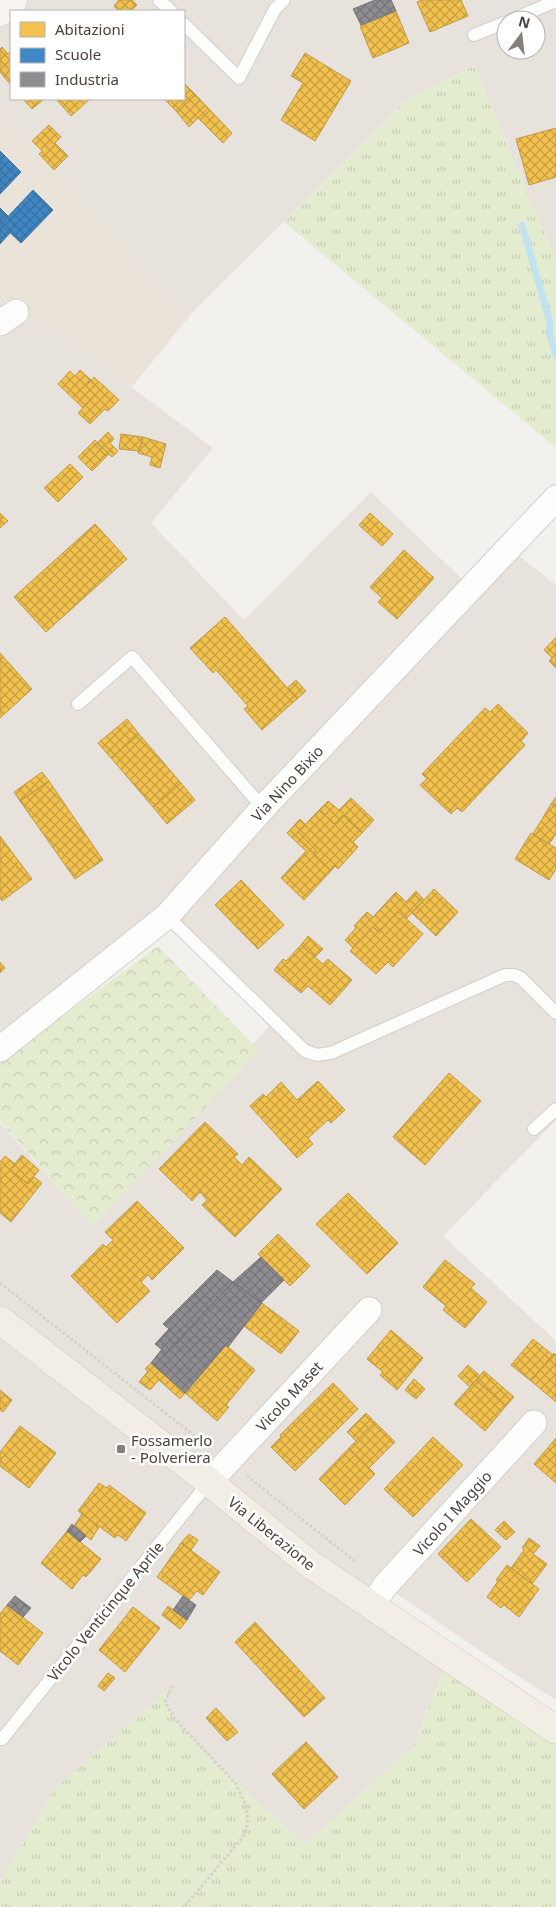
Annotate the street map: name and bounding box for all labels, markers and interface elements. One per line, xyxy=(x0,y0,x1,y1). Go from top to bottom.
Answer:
legend xyxy=(10,10,185,100)
north arrow xyxy=(496,10,546,60)
text: N xyxy=(517,11,532,33)
text: Abitazioni xyxy=(55,19,125,39)
text: Scuole xyxy=(55,44,101,64)
text: Industria xyxy=(55,69,119,89)
street label: Via Nino Bixio xyxy=(247,741,327,825)
street label: Vicolo Maset xyxy=(251,1356,327,1435)
place label: Fossamerlo - Polveriera xyxy=(131,1430,212,1467)
marker: Fossamerlo - Polveriera xyxy=(115,1443,127,1455)
street label: Vicolo I Maggio xyxy=(408,1466,496,1560)
street label: Via Liberazione xyxy=(224,1492,320,1574)
street label: Vicolo Venticinque Aprile xyxy=(42,1537,168,1685)

